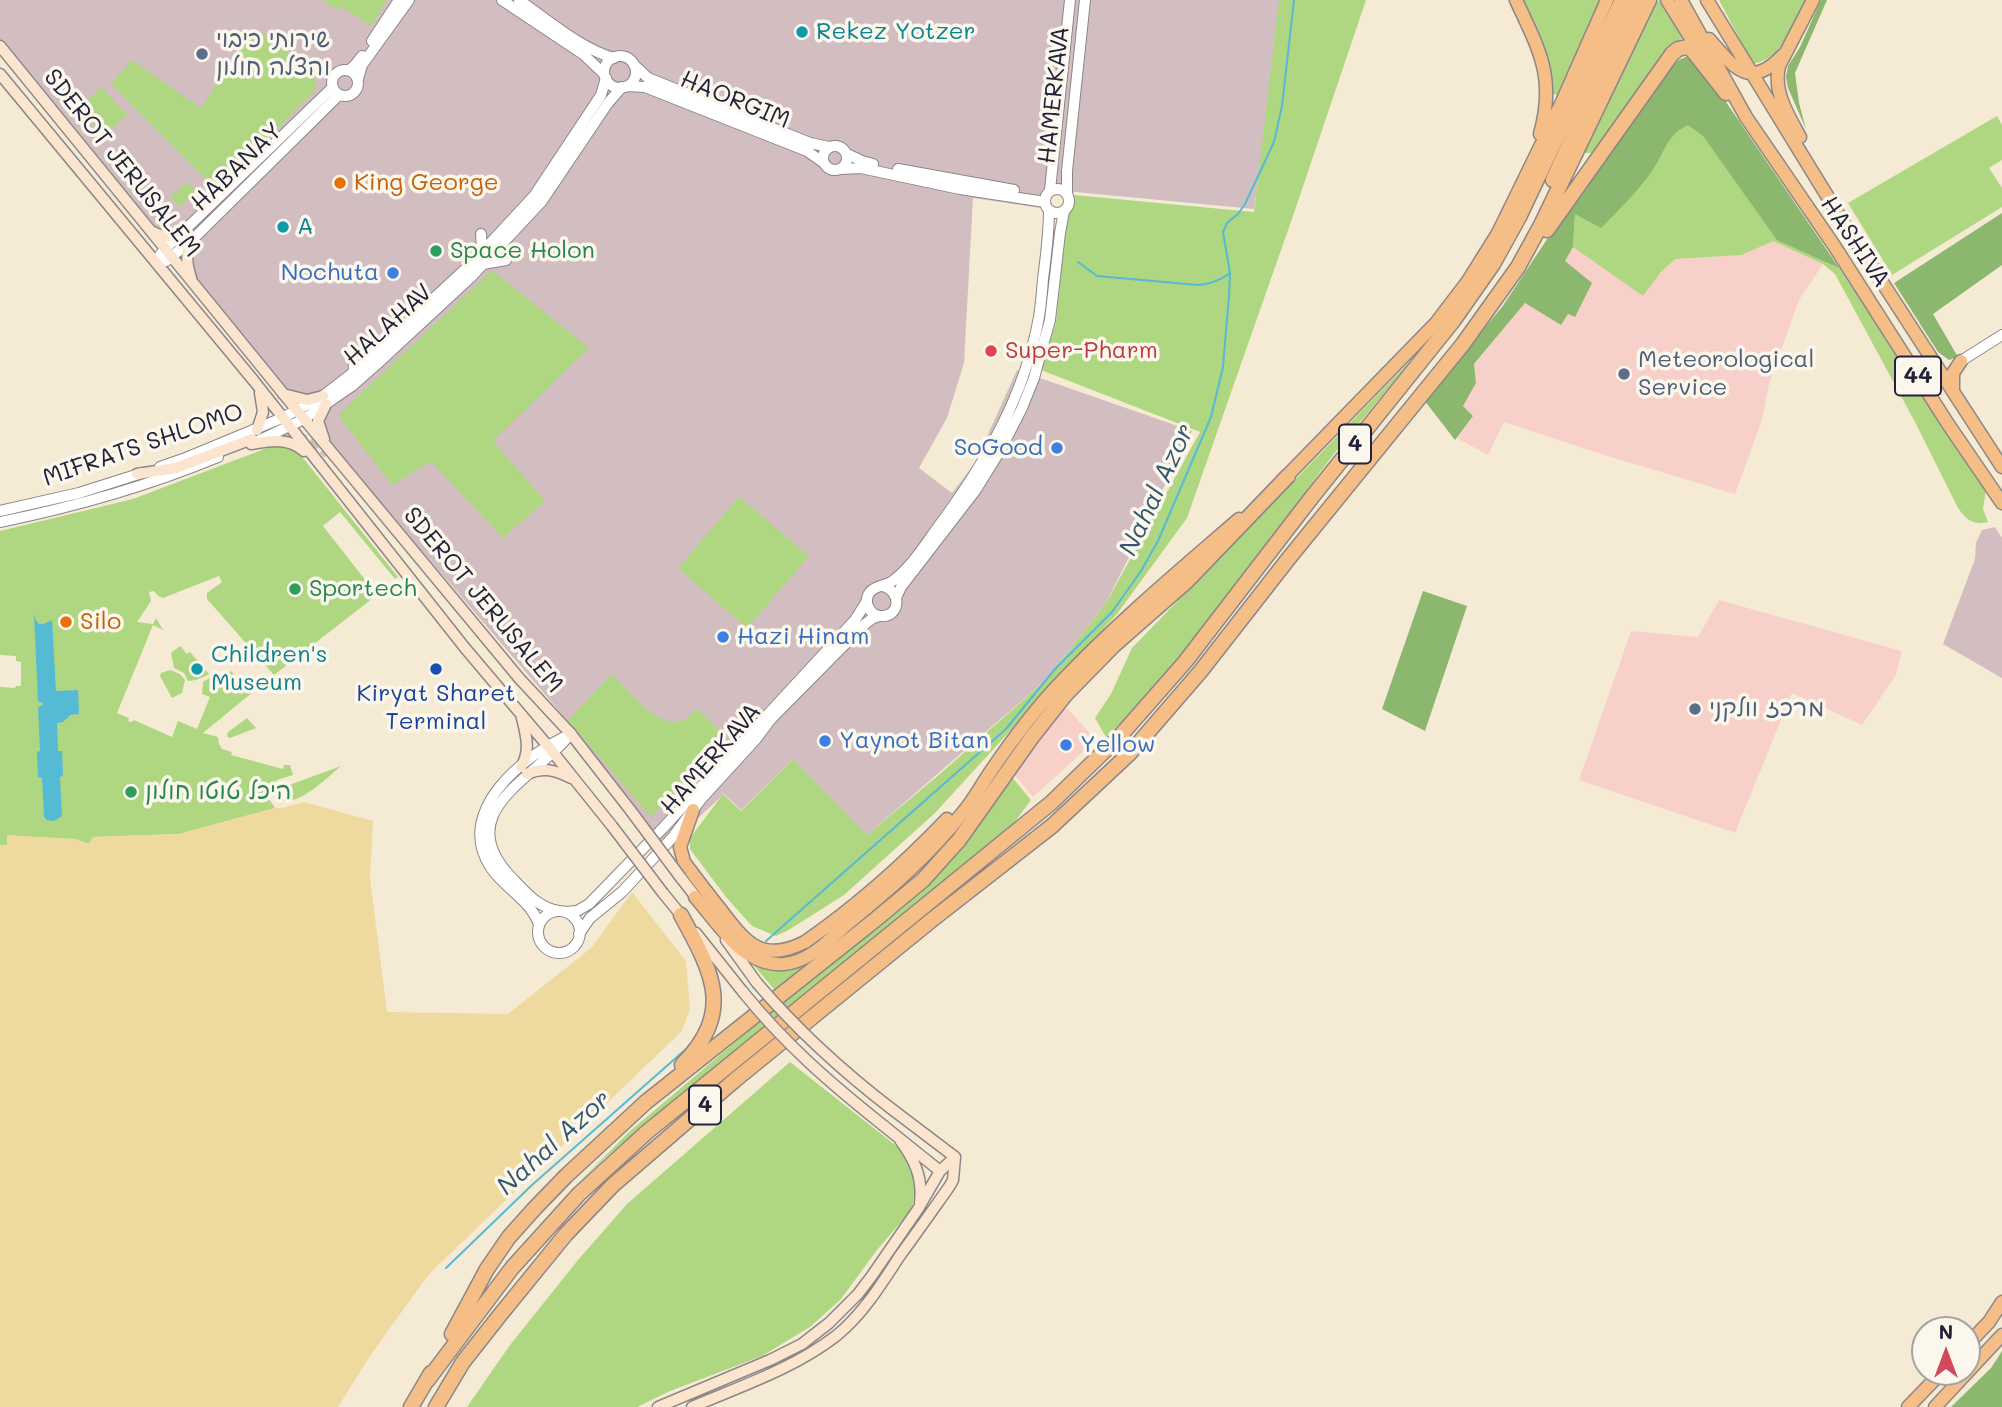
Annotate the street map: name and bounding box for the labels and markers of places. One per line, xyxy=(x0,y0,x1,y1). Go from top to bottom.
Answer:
place label: Rekez Yotzer xyxy=(816,18,976,46)
marker: Rekez Yotzer xyxy=(794,24,810,40)
place label: שירותי כיבוי והצלה חולון xyxy=(216,26,330,82)
marker: שירותי כיבוי והצלה חולון xyxy=(194,46,210,62)
place label: King George xyxy=(354,169,499,197)
marker: King George xyxy=(332,175,348,191)
place label: A xyxy=(297,213,314,241)
marker: A xyxy=(275,219,291,235)
place label: Space Holon xyxy=(450,237,595,265)
marker: Space Holon xyxy=(428,243,444,259)
place label: Nochuta xyxy=(281,259,379,287)
marker: Nochuta xyxy=(385,265,401,281)
place label: Super-Pharm xyxy=(1005,337,1158,365)
marker: Super-Pharm xyxy=(983,343,999,359)
place label: Meteorological Service xyxy=(1638,346,1815,402)
marker: Meteorological Service xyxy=(1616,366,1632,382)
place label: SoGood xyxy=(954,434,1043,462)
marker: SoGood xyxy=(1049,440,1065,456)
place label: Sportech xyxy=(309,575,417,603)
marker: Sportech xyxy=(287,581,303,597)
place label: Silo xyxy=(80,608,121,636)
marker: Silo xyxy=(58,614,74,630)
place label: Hazi Hinam xyxy=(737,623,869,651)
marker: Hazi Hinam xyxy=(715,629,731,645)
place label: Children's Museum xyxy=(211,641,327,697)
marker: Children's Museum xyxy=(189,661,205,677)
marker: Kiryat Sharet Terminal xyxy=(428,661,444,677)
place label: Kiryat Sharet Terminal xyxy=(356,680,516,736)
place label: מרכז וולקני xyxy=(1709,695,1824,723)
marker: מרכז וולקני xyxy=(1687,701,1703,717)
place label: Yaynot Bitan xyxy=(839,727,989,755)
place label: Yellow xyxy=(1080,731,1155,759)
marker: Yaynot Bitan xyxy=(817,733,833,749)
marker: Yellow xyxy=(1058,737,1074,753)
place label: היכל טוטו חולון xyxy=(145,778,291,806)
marker: היכל טוטו חולון xyxy=(123,784,139,800)

